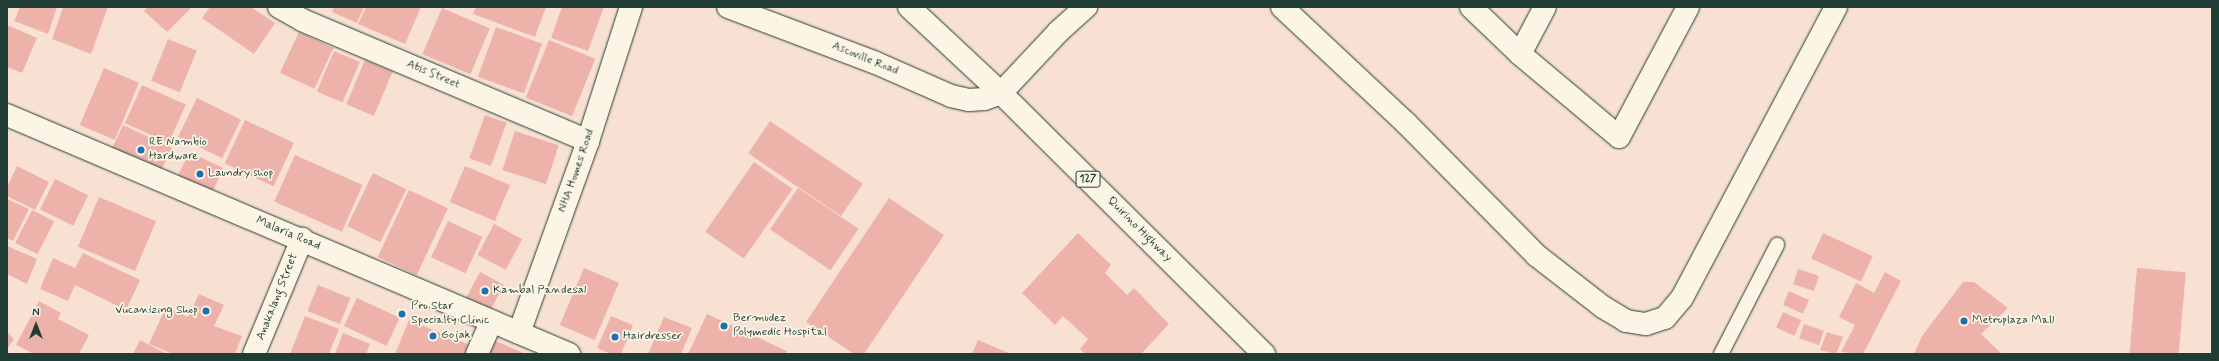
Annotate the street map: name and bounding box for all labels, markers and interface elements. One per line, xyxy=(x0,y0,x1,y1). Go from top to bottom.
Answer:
street label: Ascoville Road xyxy=(830,39,900,79)
street label: Atis Street xyxy=(403,57,463,93)
street label: NHA Homes Road xyxy=(556,127,598,215)
place label: RE Nambio Hardware xyxy=(149,136,206,164)
marker: RE Nambio Hardware xyxy=(136,145,146,155)
place label: Laundry shop xyxy=(208,167,273,181)
marker: Laundry shop xyxy=(195,169,205,179)
road number: 127 xyxy=(1075,170,1101,188)
street label: Quirino Highway xyxy=(1104,195,1174,265)
street label: Malaria Road xyxy=(254,214,322,254)
street label: Anakalang Street xyxy=(254,252,302,342)
place label: Kambal Pandesal xyxy=(493,284,584,298)
marker: Kambal Pandesal xyxy=(480,286,490,296)
place label: Pro Star Specialty Clinic xyxy=(411,300,490,328)
place label: Vucanizing Shop xyxy=(115,304,198,318)
north arrow xyxy=(16,305,56,345)
text: N xyxy=(32,306,40,320)
marker: Vucanizing Shop xyxy=(201,306,211,316)
marker: Pro Star Specialty Clinic xyxy=(396,308,408,320)
place label: Bermudez Polymedic Hospital xyxy=(733,312,827,340)
place label: Metroplaza Mall xyxy=(1972,314,2053,328)
marker: Metroplaza Mall xyxy=(1959,316,1969,326)
marker: Bermudez Polymedic Hospital xyxy=(718,320,730,332)
place label: Gojak xyxy=(441,329,471,343)
place label: Hairdresser xyxy=(623,330,682,344)
marker: Gojak xyxy=(428,331,438,341)
marker: Hairdresser xyxy=(610,332,620,342)

